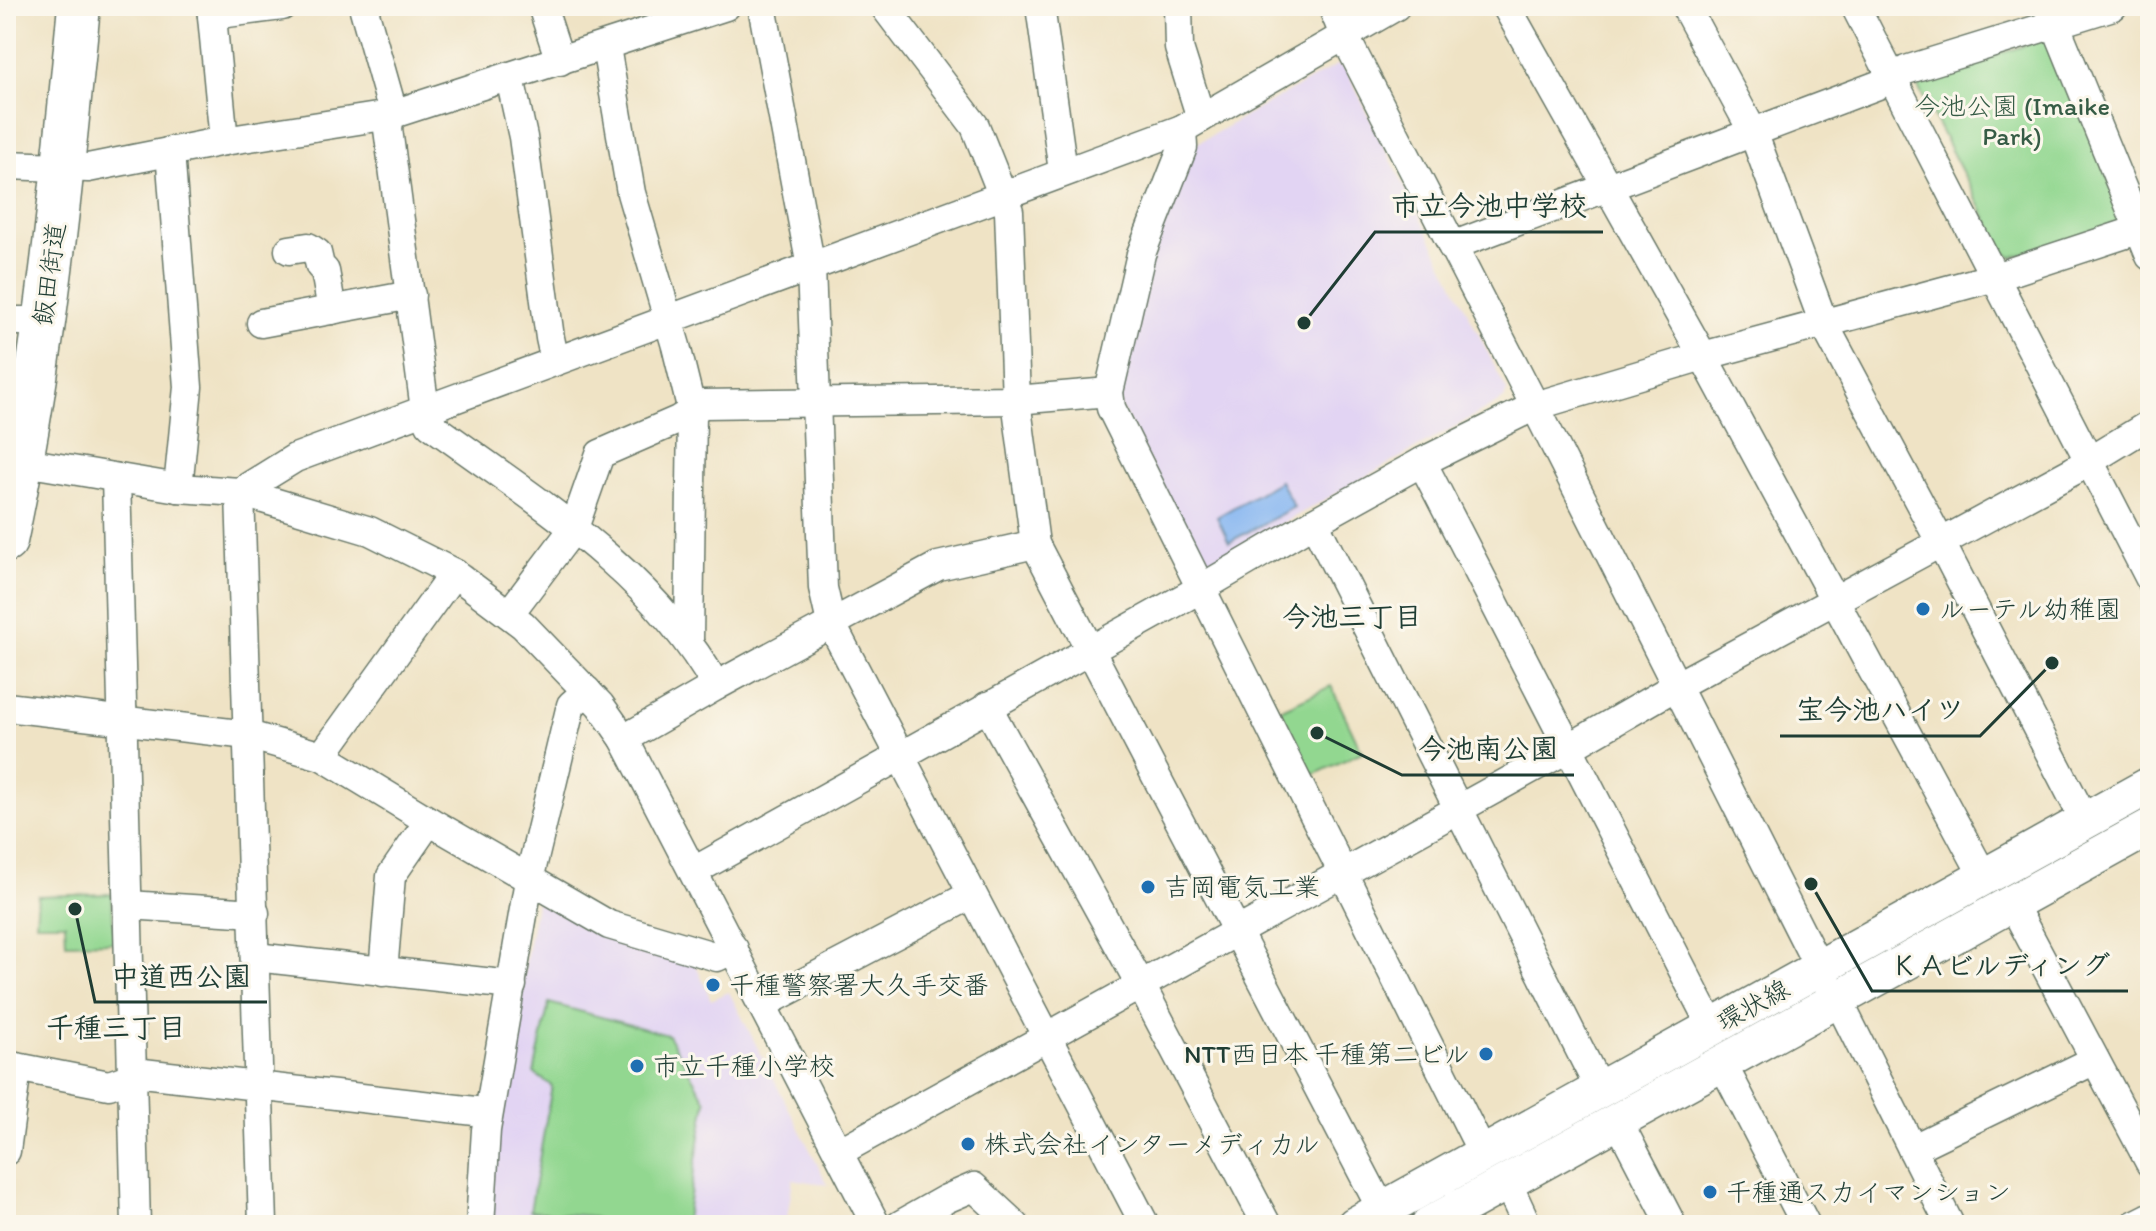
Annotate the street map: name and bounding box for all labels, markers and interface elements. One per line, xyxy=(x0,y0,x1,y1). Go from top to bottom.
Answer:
park label: 今池公園 (Imaike Park) xyxy=(1914,90,2110,152)
callout: 市立今池中学校 xyxy=(1375,180,1603,232)
text: 市立今池中学校 xyxy=(1391,188,1587,222)
street label: 飯田街道 xyxy=(26,220,72,328)
place label: ルーテル幼稚園 xyxy=(1939,593,2121,625)
district label: 今池三丁目 xyxy=(1282,599,1422,633)
marker: ルーテル幼稚園 xyxy=(1914,600,1932,618)
callout: 宝今池ハイツ xyxy=(1780,684,1980,736)
text: 宝今池ハイツ xyxy=(1796,692,1964,726)
callout: 今池南公園 xyxy=(1402,723,1574,775)
text: 今池南公園 xyxy=(1418,731,1558,765)
place label: 吉岡電気工業 xyxy=(1164,871,1320,903)
marker: 吉岡電気工業 xyxy=(1139,878,1157,896)
callout: ＫＡビルディング xyxy=(1872,939,2128,991)
text: ＫＡビルディング xyxy=(1890,948,2110,982)
callout: 中道西公園 xyxy=(95,950,267,1002)
text: 中道西公園 xyxy=(111,959,251,993)
place label: 千種警察署大久手交番 xyxy=(729,969,989,1001)
street label: 環状線 xyxy=(1711,972,1795,1038)
marker: 千種警察署大久手交番 xyxy=(704,976,722,994)
district label: 千種三丁目 xyxy=(46,1010,186,1044)
place label: NTT西日本 千種第二ビル xyxy=(1184,1038,1470,1070)
marker: NTT西日本 千種第二ビル xyxy=(1477,1045,1495,1063)
place label: 市立千種小学校 xyxy=(653,1050,835,1082)
marker: 市立千種小学校 xyxy=(628,1057,646,1075)
place label: 株式会社インターメディカル xyxy=(984,1128,1320,1160)
marker: 株式会社インターメディカル xyxy=(959,1135,977,1153)
place label: 千種通スカイマンション xyxy=(1726,1176,2011,1208)
marker: 千種通スカイマンション xyxy=(1701,1183,1719,1201)

